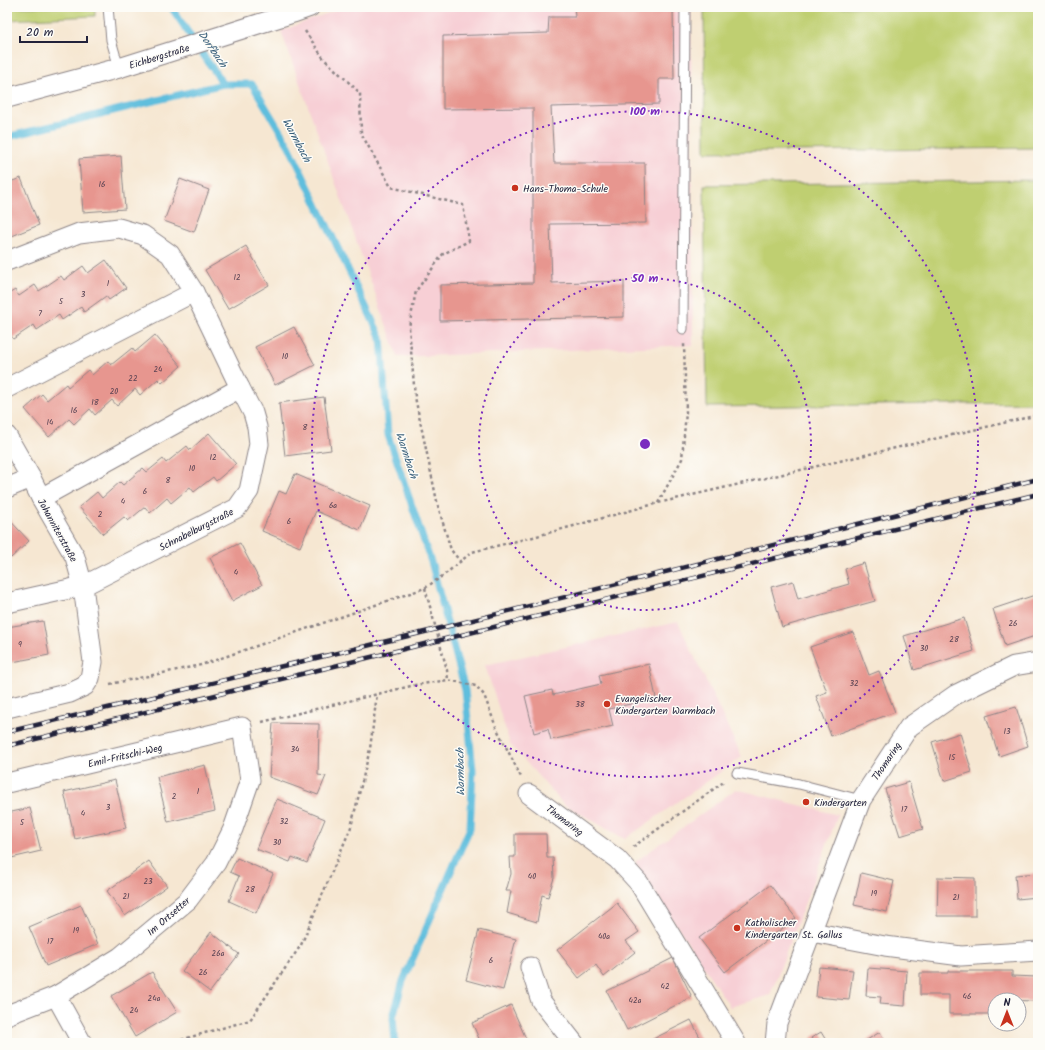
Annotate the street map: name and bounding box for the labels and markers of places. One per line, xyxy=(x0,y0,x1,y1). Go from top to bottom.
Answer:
place label: Hans-Thoma-Schule xyxy=(523,181,608,197)
marker: Hans-Thoma-Schule xyxy=(510,183,520,193)
centre of rings xyxy=(638,437,652,451)
place label: Evangelischer Kindergarten Warmbach xyxy=(615,691,715,719)
marker: Evangelischer Kindergarten Warmbach xyxy=(602,699,612,709)
place label: Kindergarten xyxy=(814,795,867,811)
marker: Kindergarten xyxy=(801,797,811,807)
place label: Katholischer Kindergarten St. Gallus xyxy=(745,915,843,943)
marker: Katholischer Kindergarten St. Gallus xyxy=(732,923,742,933)

